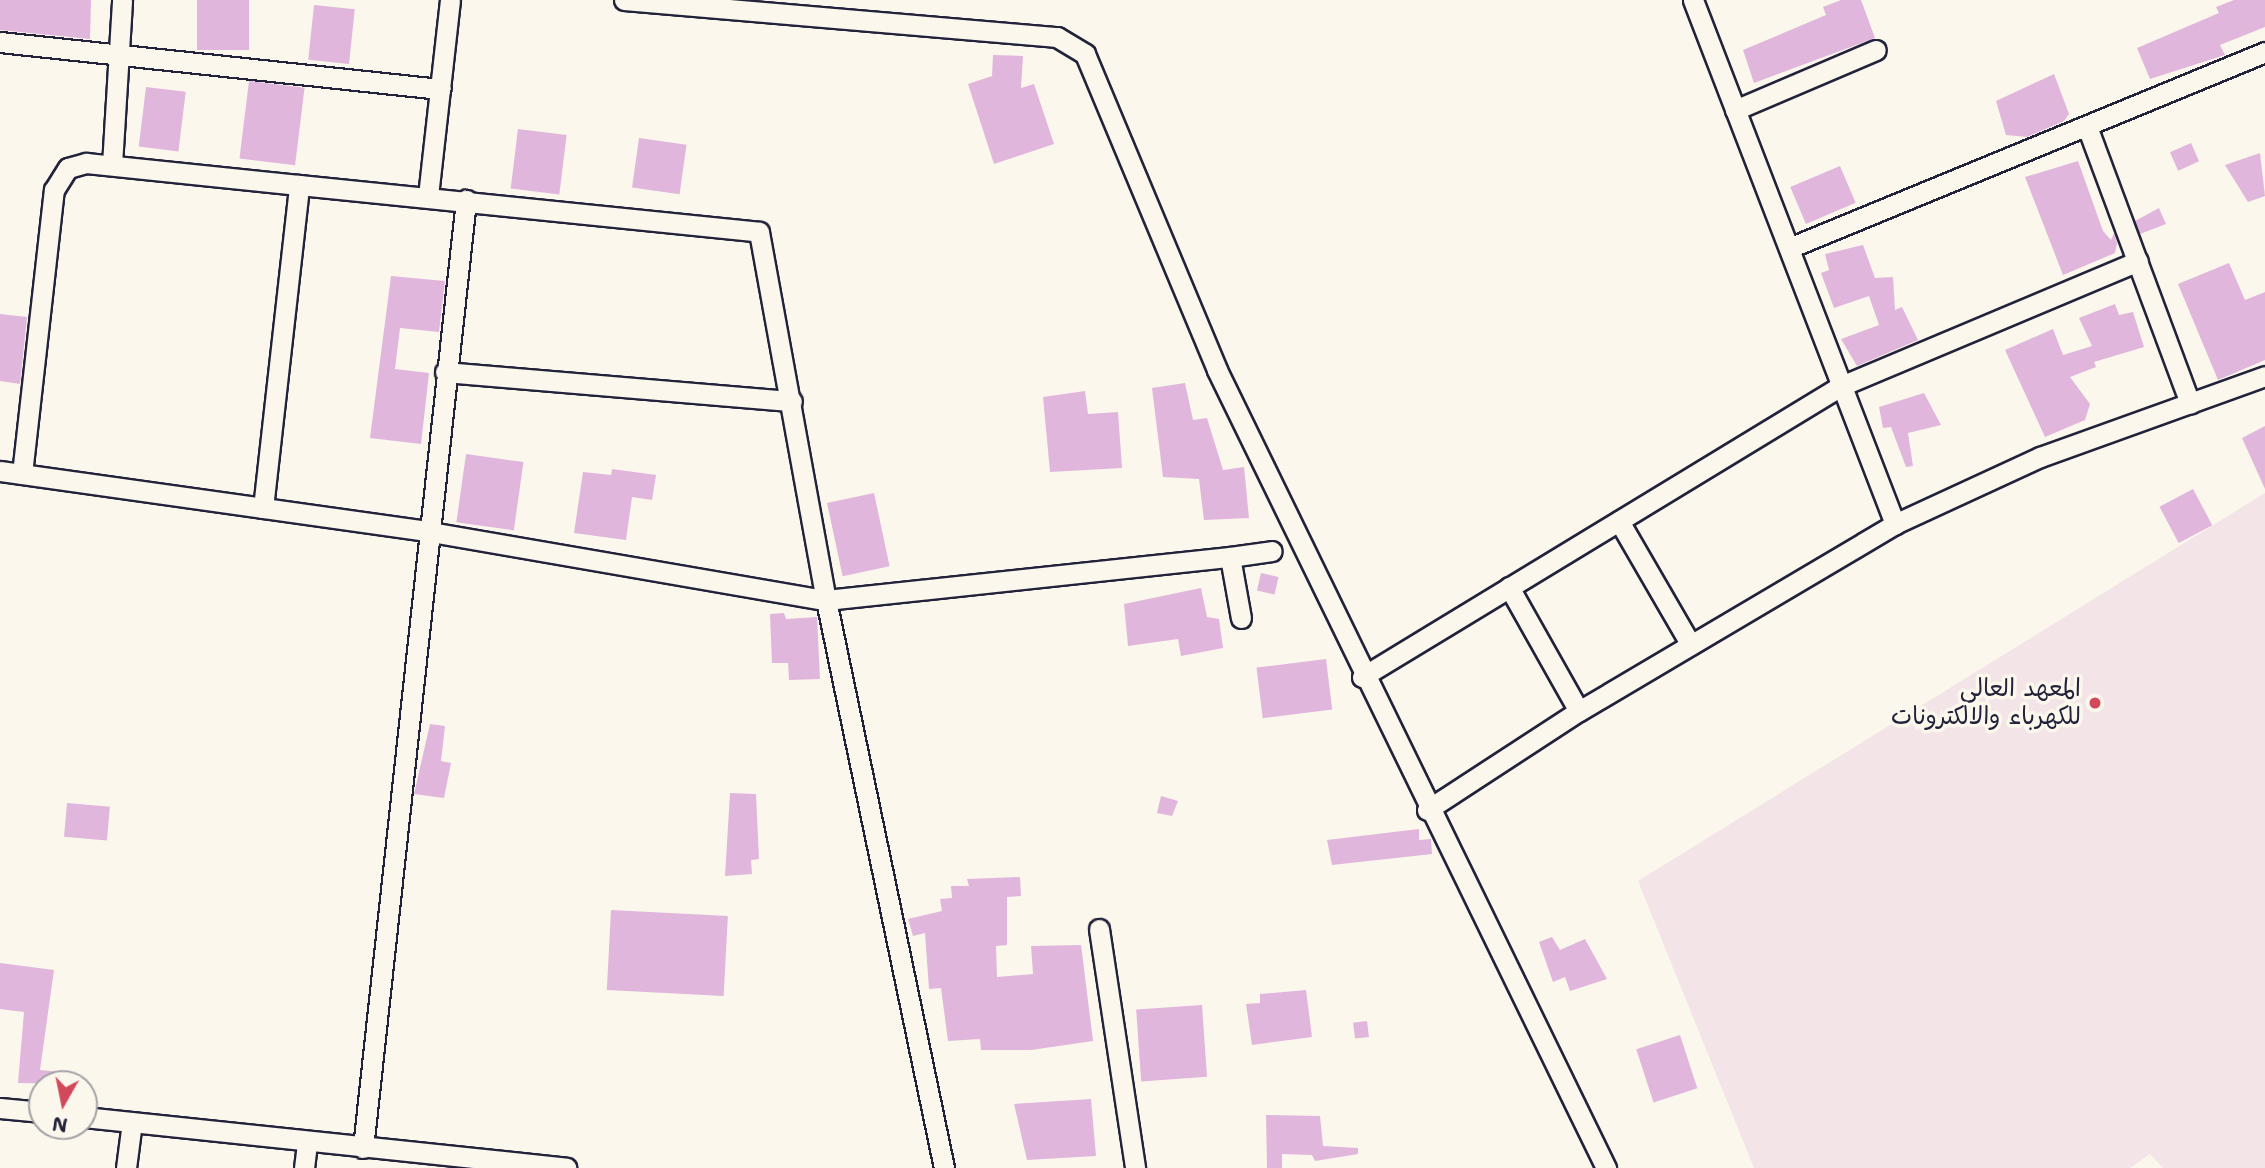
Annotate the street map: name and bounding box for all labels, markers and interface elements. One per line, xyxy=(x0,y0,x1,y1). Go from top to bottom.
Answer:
place label: المعهد العالي للكهرباء والالكترونات xyxy=(1891,675,2081,731)
marker: المعهد العالي للكهرباء والالكترونات xyxy=(2087,695,2103,711)
north arrow xyxy=(28,1070,98,1140)
text: N xyxy=(51,1111,69,1138)

